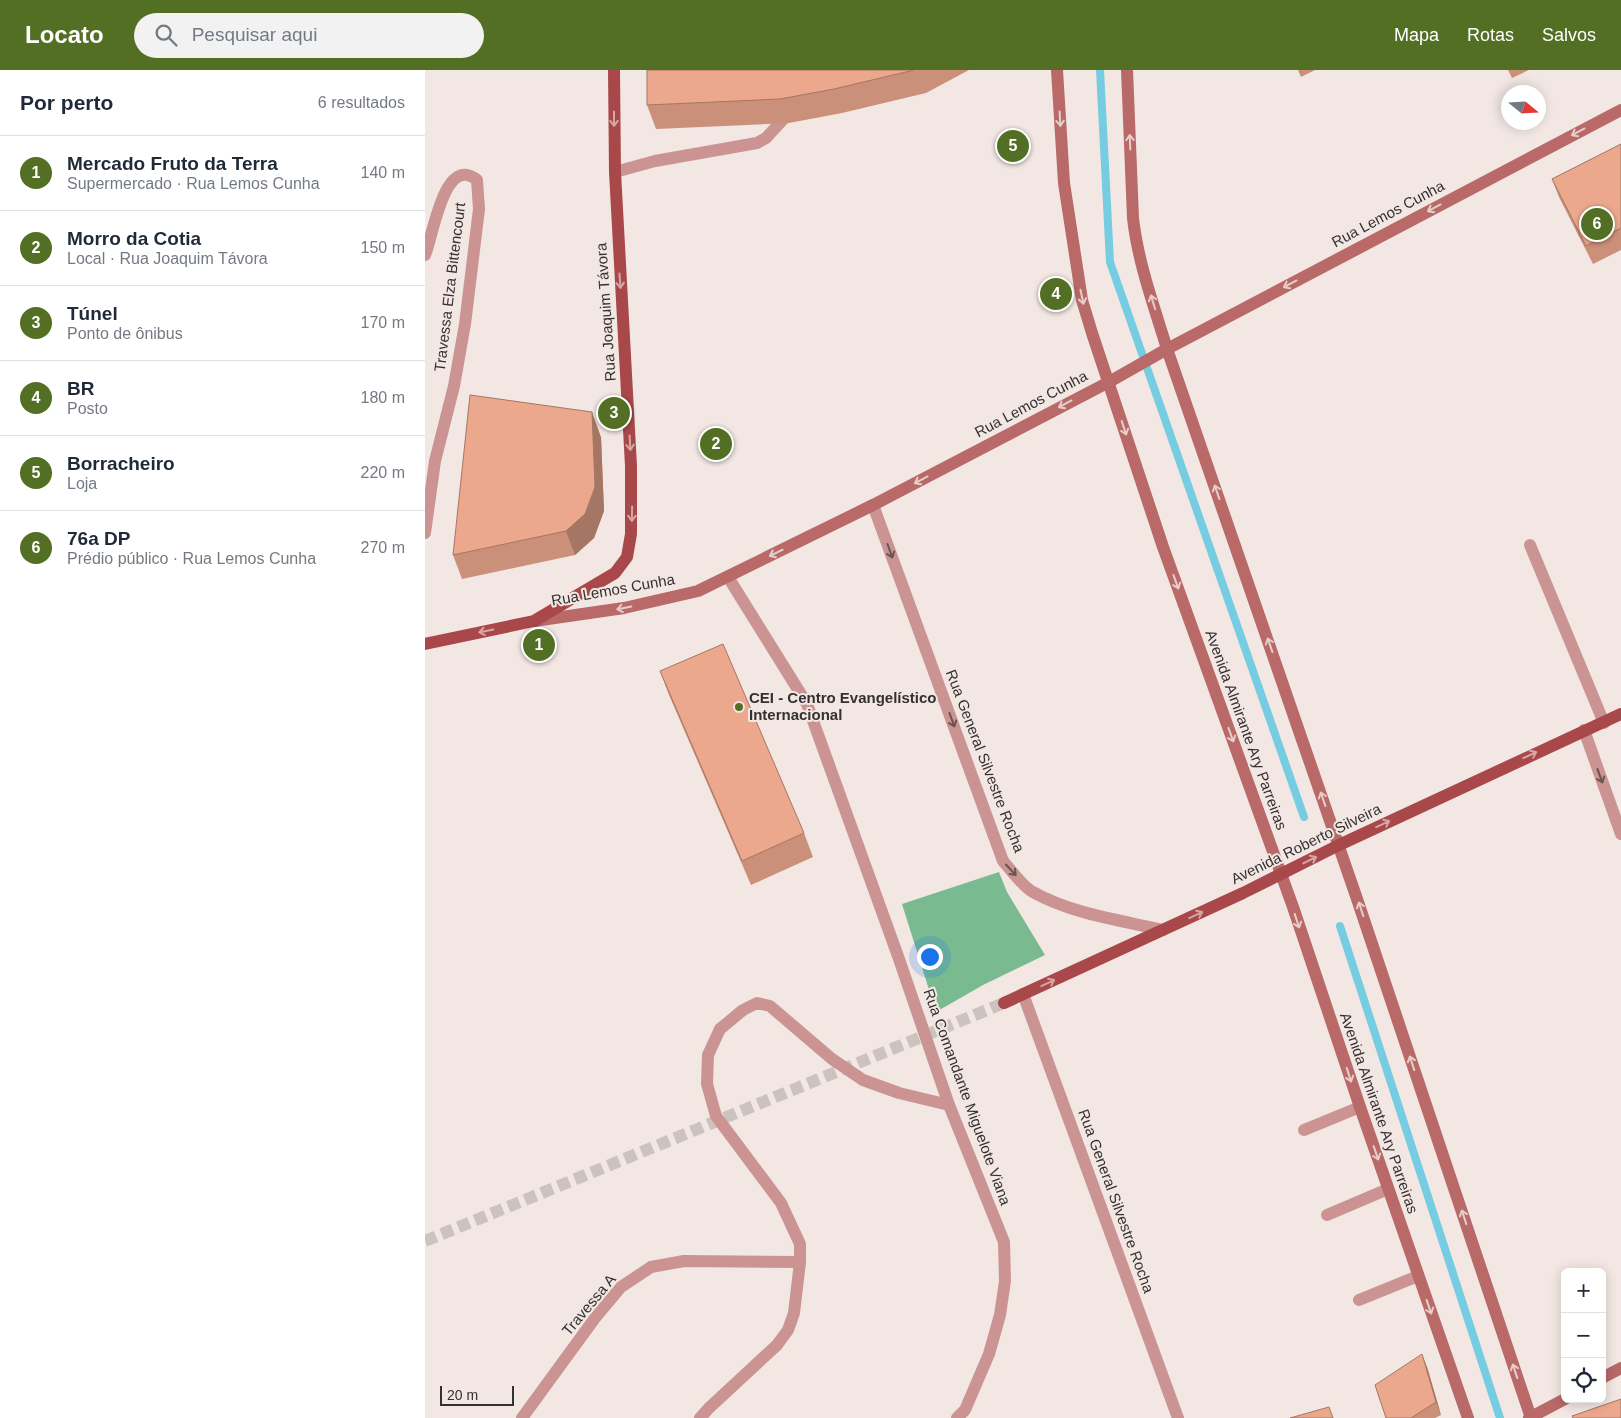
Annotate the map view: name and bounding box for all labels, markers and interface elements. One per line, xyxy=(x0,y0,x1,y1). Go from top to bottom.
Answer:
search box xyxy=(134,13,484,58)
text: Locato xyxy=(25,21,104,48)
icon: search xyxy=(152,21,180,49)
text: Pesquisar aqui xyxy=(192,24,317,45)
text: Mapa xyxy=(1394,25,1439,45)
text: Rotas xyxy=(1467,25,1514,45)
text: Salvos xyxy=(1542,25,1596,45)
north arrow xyxy=(1501,85,1546,130)
text: Por perto xyxy=(20,91,113,114)
text: 6 resultados xyxy=(318,94,405,111)
one-way arrow xyxy=(610,110,619,126)
one-way arrow xyxy=(1056,110,1065,126)
pin: 5 xyxy=(997,127,1029,165)
one-way arrow xyxy=(1571,128,1586,137)
one-way arrow xyxy=(1125,135,1134,151)
text: Mercado Fruto da Terra xyxy=(67,153,278,174)
text: 1 xyxy=(32,164,40,181)
text: 140 m xyxy=(361,164,405,181)
text: Supermercado · Rua Lemos Cunha xyxy=(67,175,320,192)
street label: Rua Lemos Cunha xyxy=(1329,176,1448,250)
street label: Travessa Elza Bittencourt xyxy=(431,201,468,373)
one-way arrow xyxy=(1427,204,1442,213)
pin: 6 xyxy=(1581,205,1613,243)
text: Morro da Cotia xyxy=(67,228,201,249)
text: 2 xyxy=(32,239,40,256)
text: 150 m xyxy=(361,239,405,256)
street label: Rua Joaquim Távora xyxy=(592,241,619,382)
text: Local · Rua Joaquim Távora xyxy=(67,250,268,267)
one-way arrow xyxy=(616,273,625,289)
pin: 4 xyxy=(1040,275,1072,313)
one-way arrow xyxy=(1283,279,1298,289)
one-way arrow xyxy=(1078,289,1087,305)
one-way arrow xyxy=(1147,295,1157,311)
text: Túnel xyxy=(67,303,118,324)
text: 3 xyxy=(32,314,40,331)
text: 170 m xyxy=(361,314,405,331)
text: Ponto de ônibus xyxy=(67,325,183,342)
street label: Rua Lemos Cunha xyxy=(972,366,1091,440)
text: BR xyxy=(67,378,94,399)
text: 4 xyxy=(32,389,40,406)
text: 180 m xyxy=(361,389,405,406)
pin: 3 xyxy=(598,394,630,432)
text: Posto xyxy=(67,400,108,417)
one-way arrow xyxy=(1059,400,1073,410)
one-way arrow xyxy=(1120,420,1129,436)
pin: 2 xyxy=(700,425,732,463)
one-way arrow xyxy=(626,435,635,451)
text: Borracheiro xyxy=(67,453,175,474)
text: 5 xyxy=(32,464,40,481)
text: 220 m xyxy=(361,464,405,481)
text: Loja xyxy=(67,475,97,492)
one-way arrow xyxy=(914,475,929,485)
one-way arrow xyxy=(1212,485,1221,500)
one-way arrow xyxy=(627,506,637,522)
text: 76a DP xyxy=(67,528,130,549)
text: 6 xyxy=(32,539,40,556)
text: 270 m xyxy=(361,539,405,556)
one-way arrow xyxy=(886,543,895,558)
one-way arrow xyxy=(769,549,784,558)
text: Prédio público · Rua Lemos Cunha xyxy=(67,550,316,567)
street label: Rua Lemos Cunha xyxy=(550,570,677,609)
one-way arrow xyxy=(1172,574,1181,589)
one-way arrow xyxy=(617,603,633,613)
pin: 1 xyxy=(523,626,555,664)
one-way arrow xyxy=(479,627,495,636)
street label: Avenida Almirante Ary Parreiras xyxy=(1202,628,1291,832)
one-way arrow xyxy=(1265,638,1274,654)
street label: Rua General Silvestre Rocha xyxy=(943,667,1028,855)
place label: CEI - Centro Evangelístico Internacional xyxy=(749,689,937,723)
marker: CEI - Centro Evangelístico Internacional xyxy=(733,701,745,713)
one-way arrow xyxy=(947,712,957,727)
one-way arrow xyxy=(1227,727,1236,742)
one-way arrow xyxy=(1522,750,1537,760)
one-way arrow xyxy=(1596,768,1605,783)
one-way arrow xyxy=(1318,792,1327,807)
street label: Avenida Roberto Silveira xyxy=(1228,799,1384,887)
one-way arrow xyxy=(1375,819,1390,829)
one-way arrow xyxy=(1302,855,1317,864)
one-way arrow xyxy=(1005,864,1017,876)
one-way arrow xyxy=(1355,901,1365,917)
one-way arrow xyxy=(1188,910,1203,919)
one-way arrow xyxy=(1293,912,1302,928)
your location xyxy=(917,944,943,970)
one-way arrow xyxy=(1040,978,1055,987)
street label: Rua Comandante Miguelote Viana xyxy=(920,986,1015,1208)
street label: Avenida Almirante Ary Parreiras xyxy=(1337,1010,1422,1216)
one-way arrow xyxy=(1407,1056,1416,1071)
one-way arrow xyxy=(1344,1066,1354,1082)
street label: Rua General Silvestre Rocha xyxy=(1075,1107,1158,1296)
one-way arrow xyxy=(1372,1145,1381,1161)
one-way arrow xyxy=(1459,1210,1468,1225)
map controls xyxy=(1561,1268,1606,1403)
button: + xyxy=(1561,1268,1606,1313)
street label: Travessa A xyxy=(558,1271,619,1339)
one-way arrow xyxy=(1425,1299,1434,1314)
button: − xyxy=(1561,1313,1606,1358)
button: locate xyxy=(1561,1358,1606,1403)
one-way arrow xyxy=(1510,1364,1519,1380)
scale bar xyxy=(440,1383,514,1406)
text: 20 m xyxy=(447,1387,478,1403)

